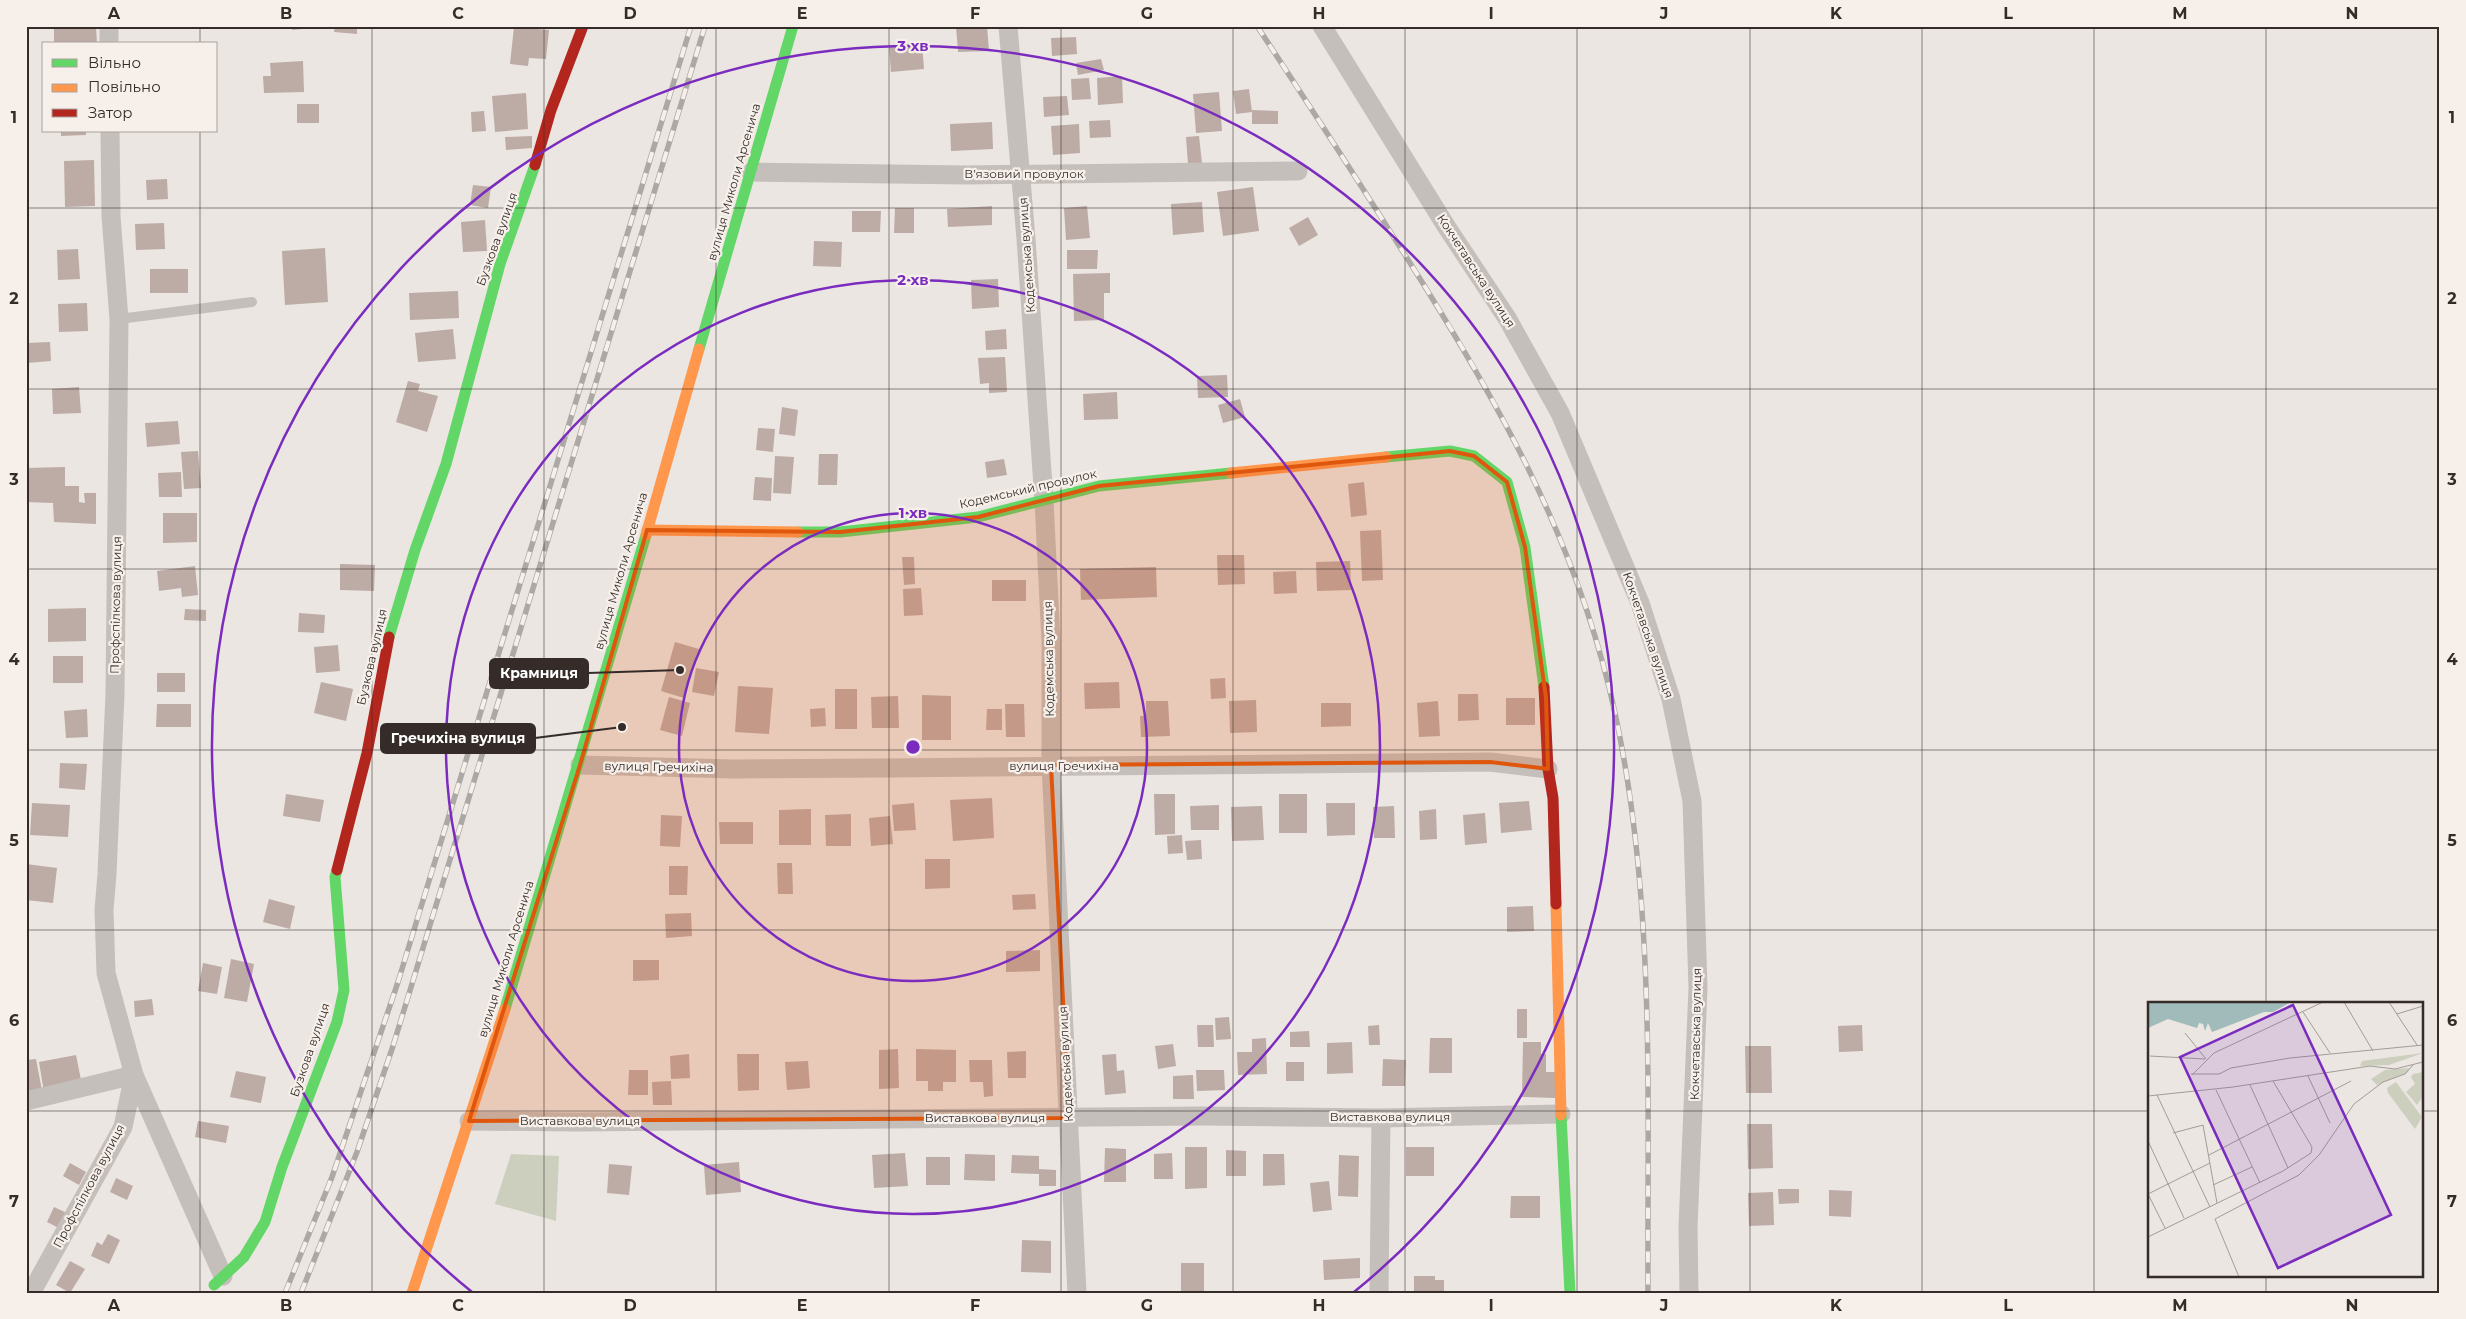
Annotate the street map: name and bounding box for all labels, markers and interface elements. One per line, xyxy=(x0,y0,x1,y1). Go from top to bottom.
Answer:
text: A xyxy=(107,4,121,23)
text: B xyxy=(280,4,292,23)
text: C xyxy=(452,4,464,23)
text: D xyxy=(623,4,637,23)
text: E xyxy=(797,4,807,23)
text: F xyxy=(970,4,980,23)
text: G xyxy=(1141,4,1153,23)
text: H xyxy=(1313,4,1325,23)
text: I xyxy=(1488,4,1494,23)
text: J xyxy=(1659,4,1668,23)
text: K xyxy=(1830,4,1843,23)
text: L xyxy=(2003,4,2013,23)
text: M xyxy=(2172,4,2188,23)
text: N xyxy=(2346,4,2358,23)
text: 3 хв xyxy=(896,36,929,55)
legend xyxy=(42,42,218,132)
text: Вільно xyxy=(88,53,141,72)
text: Повільно xyxy=(88,77,161,96)
street label: вулиця Миколи Арсенича xyxy=(704,101,763,262)
text: Затор xyxy=(88,103,133,122)
text: 1 xyxy=(11,108,17,127)
text: 1 xyxy=(2449,108,2455,127)
street label: Вʼязовий провулок xyxy=(964,166,1084,181)
street label: Бузкова вулиця xyxy=(473,190,520,288)
street label: Кодемська вулиця xyxy=(1015,197,1038,313)
street label: Кокчетавська вулиця xyxy=(1434,211,1519,330)
text: 2 хв xyxy=(897,270,929,289)
text: 2 xyxy=(9,289,19,308)
text: 2 xyxy=(2447,289,2457,308)
street label: Кодемський провулок xyxy=(958,465,1098,512)
text: 3 xyxy=(8,470,19,489)
text: 3 xyxy=(2446,470,2457,489)
street label: вулиця Миколи Арсенича xyxy=(591,490,650,651)
text: 1 хв xyxy=(899,503,927,522)
street label: Профспілкова вулиця xyxy=(107,536,124,674)
street label: Кокчетавська вулиця xyxy=(1620,570,1677,700)
street label: Кодемська вулиця xyxy=(1040,601,1057,717)
street label: Бузкова вулиця xyxy=(353,607,390,707)
text: 4 xyxy=(8,650,20,669)
text: 4 xyxy=(2446,650,2458,669)
callout: Крамниця xyxy=(490,659,588,688)
text: Крамниця xyxy=(500,664,578,682)
callout: Гречихіна вулиця xyxy=(381,724,535,753)
text: Гречихіна вулиця xyxy=(391,729,525,747)
centre of rings xyxy=(904,738,922,756)
street label: вулиця Гречихіна xyxy=(604,758,714,775)
street label: вулиця Гречихіна xyxy=(1009,758,1119,773)
text: 5 xyxy=(9,831,19,850)
text: 5 xyxy=(2447,831,2457,850)
street label: вулиця Миколи Арсенича xyxy=(475,879,537,1039)
street label: Кокчетавська вулиця xyxy=(1687,968,1704,1100)
street label: Бузкова вулиця xyxy=(286,1001,333,1099)
inset map xyxy=(2148,1002,2424,1276)
street label: Кодемська вулиця xyxy=(1055,1006,1076,1122)
text: 6 xyxy=(9,1011,19,1030)
text: 6 xyxy=(2447,1011,2457,1030)
street label: Виставкова вулиця xyxy=(1330,1109,1450,1124)
street label: Виставкова вулиця xyxy=(925,1110,1045,1125)
street label: Виставкова вулиця xyxy=(520,1113,640,1128)
street label: Профспілкова вулиця xyxy=(50,1121,128,1250)
text: 7 xyxy=(9,1192,19,1211)
text: 7 xyxy=(2447,1192,2457,1211)
text: A xyxy=(107,1296,121,1315)
text: B xyxy=(280,1296,292,1315)
text: C xyxy=(452,1296,464,1315)
text: D xyxy=(623,1296,637,1315)
text: E xyxy=(797,1296,807,1315)
text: F xyxy=(970,1296,980,1315)
text: G xyxy=(1141,1296,1153,1315)
text: H xyxy=(1313,1296,1325,1315)
text: I xyxy=(1488,1296,1494,1315)
text: J xyxy=(1659,1296,1668,1315)
text: K xyxy=(1830,1296,1843,1315)
text: L xyxy=(2003,1296,2013,1315)
text: M xyxy=(2172,1296,2188,1315)
text: N xyxy=(2346,1296,2358,1315)

